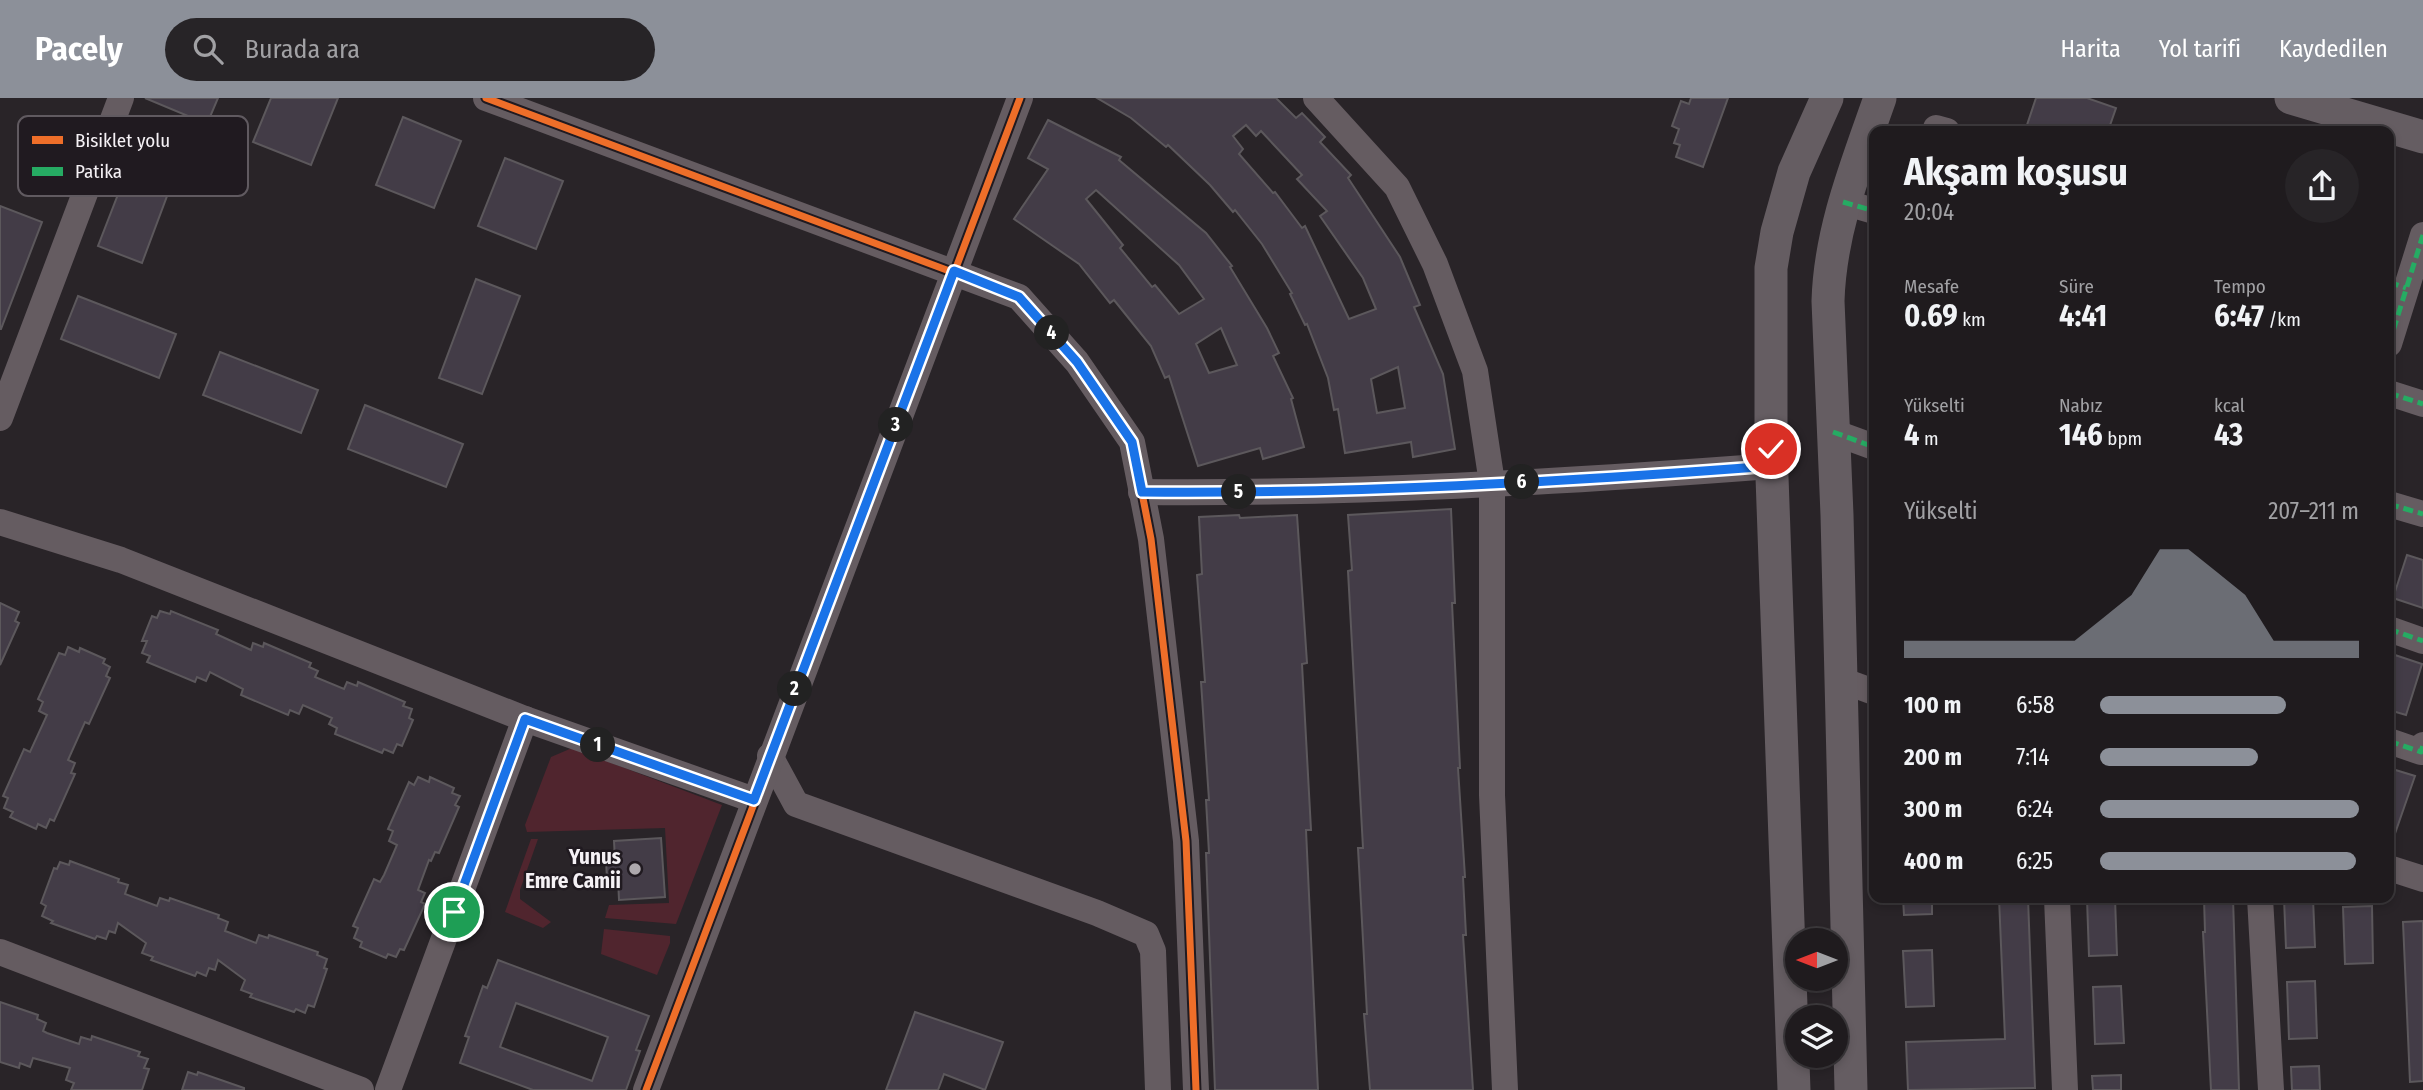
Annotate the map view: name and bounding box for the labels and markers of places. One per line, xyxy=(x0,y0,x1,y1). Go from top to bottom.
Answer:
pin: 4 xyxy=(1034,316,1070,350)
pin: 3 xyxy=(878,408,914,442)
pin xyxy=(1741,419,1801,479)
pin: 6 xyxy=(1504,464,1540,500)
pin: 5 xyxy=(1222,474,1256,510)
pin: 2 xyxy=(778,672,812,706)
pin: 1 xyxy=(580,728,616,762)
place label: Yunus Emre Camii xyxy=(525,844,621,894)
marker: Yunus Emre Camii xyxy=(627,861,643,877)
pin xyxy=(424,882,484,942)

